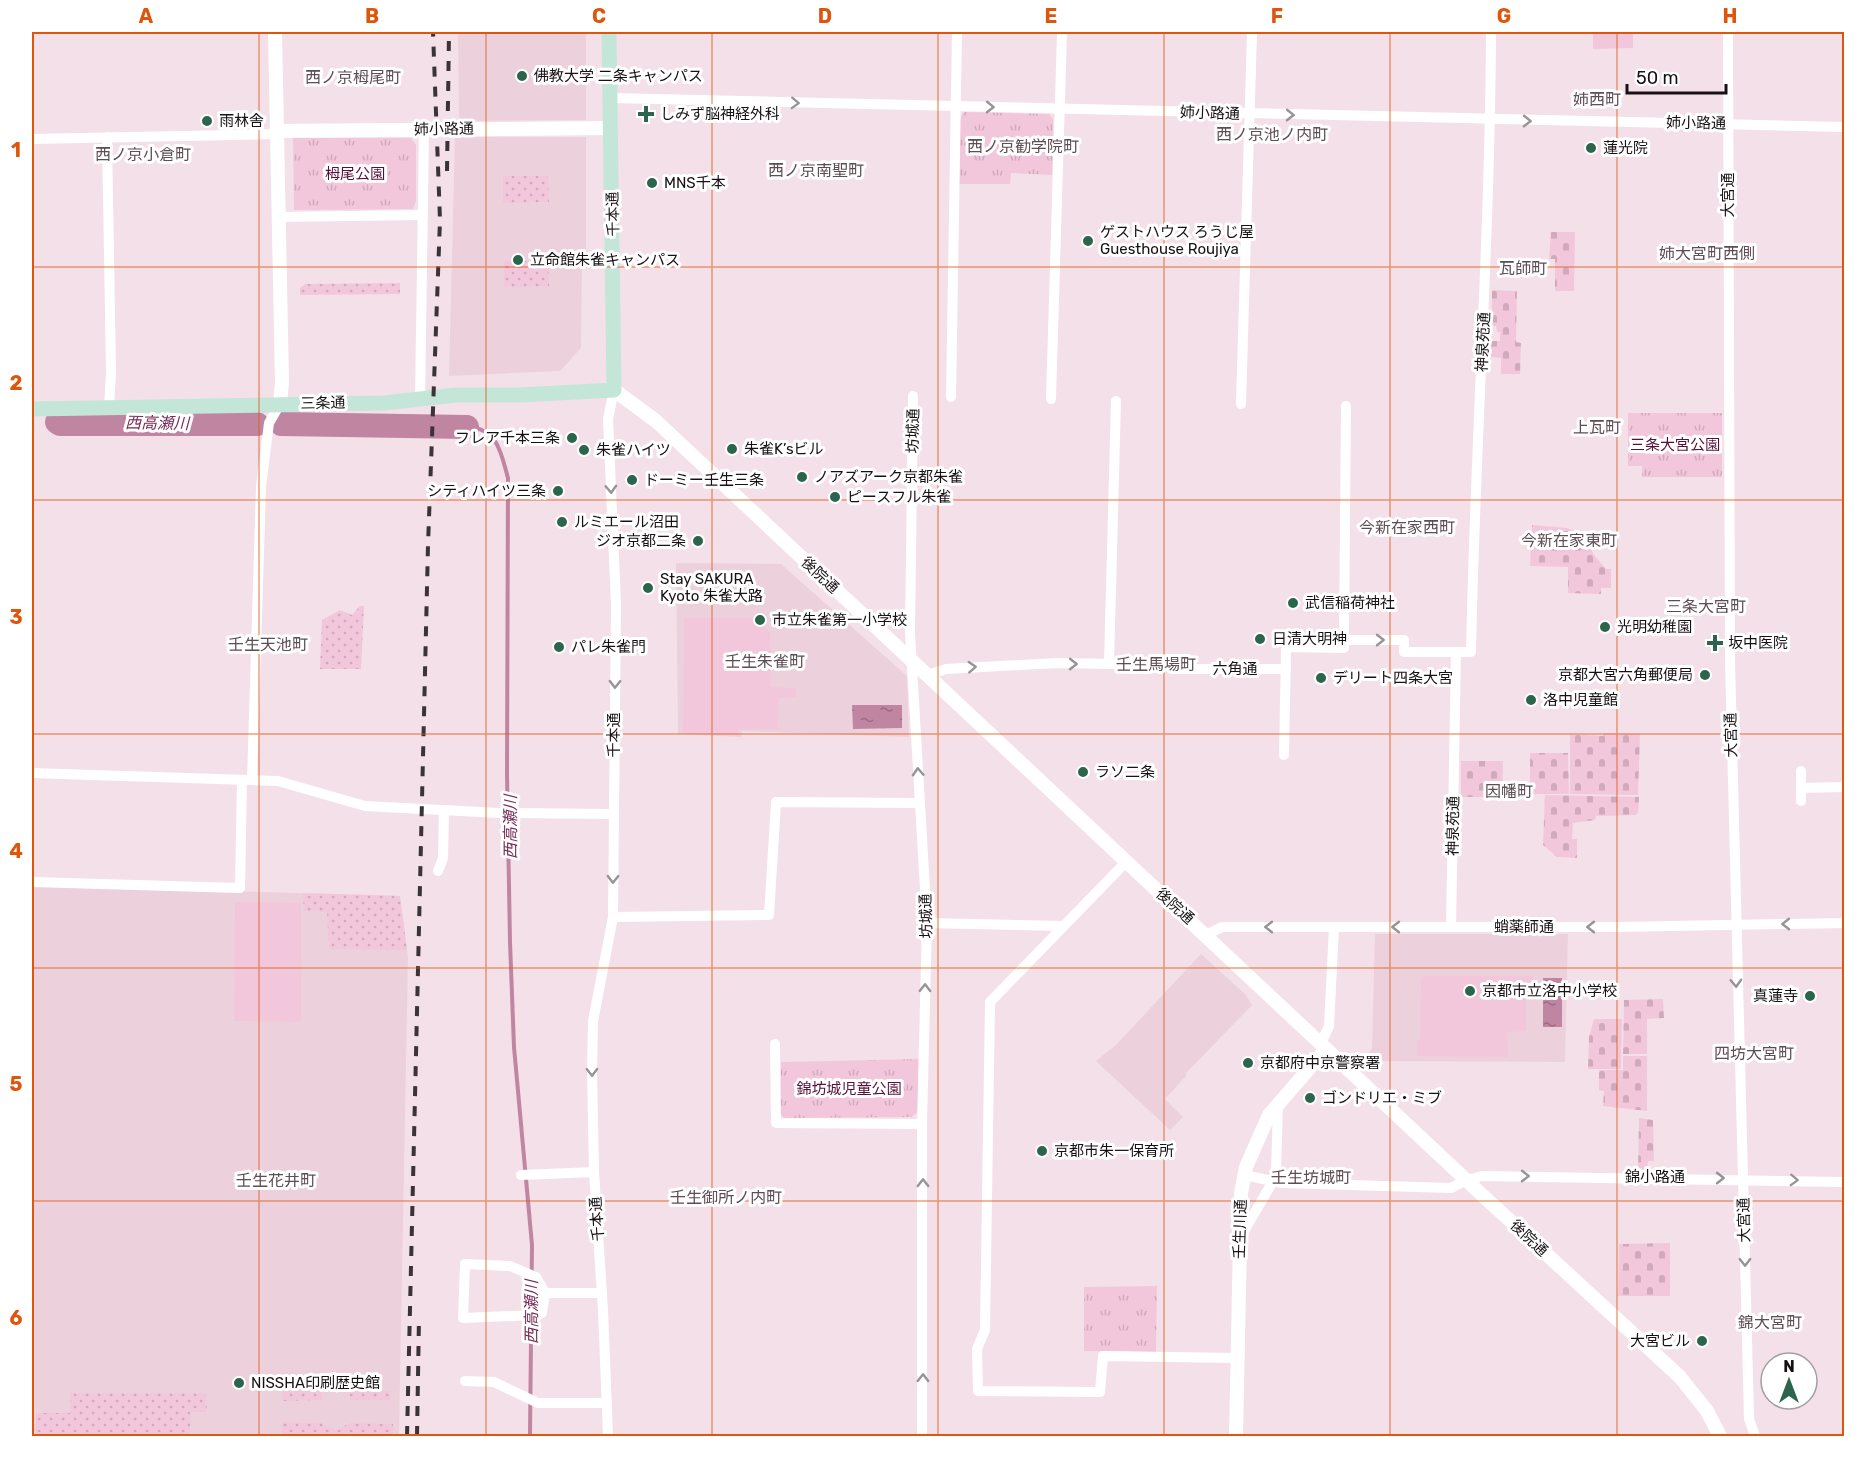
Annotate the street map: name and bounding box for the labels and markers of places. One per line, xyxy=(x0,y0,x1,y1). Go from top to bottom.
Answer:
place label: 佛教大学 二条キャンパス xyxy=(534,67,703,85)
marker: 佛教大学 二条キャンパス xyxy=(515,69,529,83)
marker: しみず脳神経外科 xyxy=(637,105,655,123)
place label: しみず脳神経外科 xyxy=(660,105,780,123)
place label: 雨林舎 xyxy=(219,112,264,130)
marker: 雨林舎 xyxy=(200,114,214,128)
place label: 蓮光院 xyxy=(1603,139,1648,157)
marker: 蓮光院 xyxy=(1584,141,1598,155)
place label: MNS千本 xyxy=(664,174,726,192)
marker: MNS千本 xyxy=(645,176,659,190)
place label: ゲストハウス ろうじ屋 Guesthouse Roujiya xyxy=(1100,223,1254,258)
marker: ゲストハウス ろうじ屋 Guesthouse Roujiya xyxy=(1081,234,1095,248)
place label: 立命館朱雀キャンパス xyxy=(530,251,680,269)
marker: 立命館朱雀キャンパス xyxy=(511,253,525,267)
place label: フレア千本三条 xyxy=(455,429,560,447)
marker: フレア千本三条 xyxy=(565,431,579,445)
place label: 朱雀K’sビル xyxy=(744,440,824,458)
place label: 朱雀ハイツ xyxy=(596,441,671,459)
marker: 朱雀K’sビル xyxy=(725,442,739,456)
marker: 朱雀ハイツ xyxy=(577,443,591,457)
place label: ノアズアーク京都朱雀 xyxy=(814,468,963,486)
marker: ノアズアーク京都朱雀 xyxy=(795,470,809,484)
place label: ドーミー壬生三条 xyxy=(644,471,764,489)
marker: ドーミー壬生三条 xyxy=(625,473,639,487)
place label: シティハイツ三条 xyxy=(427,482,546,500)
marker: シティハイツ三条 xyxy=(551,484,565,498)
place label: ピースフル朱雀 xyxy=(847,488,951,506)
marker: ピースフル朱雀 xyxy=(828,490,842,504)
place label: ルミエール沼田 xyxy=(574,513,679,531)
marker: ルミエール沼田 xyxy=(555,515,569,529)
place label: ジオ京都二条 xyxy=(596,532,686,550)
marker: ジオ京都二条 xyxy=(691,534,705,548)
place label: Stay SAKURA Kyoto 朱雀大路 xyxy=(660,570,763,605)
marker: Stay SAKURA Kyoto 朱雀大路 xyxy=(641,581,655,595)
place label: 武信稲荷神社 xyxy=(1305,594,1395,612)
marker: 武信稲荷神社 xyxy=(1286,596,1300,610)
place label: 市立朱雀第一小学校 xyxy=(772,611,907,629)
marker: 市立朱雀第一小学校 xyxy=(753,613,767,627)
place label: 光明幼稚園 xyxy=(1617,618,1692,636)
marker: 光明幼稚園 xyxy=(1598,620,1612,634)
place label: 日清大明神 xyxy=(1272,630,1347,648)
marker: 日清大明神 xyxy=(1253,632,1267,646)
marker: 坂中医院 xyxy=(1706,634,1724,652)
place label: 坂中医院 xyxy=(1728,634,1788,652)
place label: パレ朱雀門 xyxy=(571,638,646,656)
marker: パレ朱雀門 xyxy=(552,640,566,654)
place label: 京都大宮六角郵便局 xyxy=(1558,666,1693,684)
marker: 京都大宮六角郵便局 xyxy=(1698,668,1712,682)
place label: デリート四条大宮 xyxy=(1333,669,1453,687)
marker: デリート四条大宮 xyxy=(1314,671,1328,685)
place label: 洛中児童館 xyxy=(1543,691,1618,709)
marker: 洛中児童館 xyxy=(1524,693,1538,707)
place label: ラソ二条 xyxy=(1095,763,1155,781)
marker: ラソ二条 xyxy=(1076,765,1090,779)
place label: 京都市立洛中小学校 xyxy=(1482,982,1617,1000)
marker: 京都市立洛中小学校 xyxy=(1463,984,1477,998)
place label: 真蓮寺 xyxy=(1753,987,1798,1005)
marker: 真蓮寺 xyxy=(1803,989,1817,1003)
place label: 京都府中京警察署 xyxy=(1260,1054,1380,1072)
marker: 京都府中京警察署 xyxy=(1241,1056,1255,1070)
place label: ゴンドリエ・ミブ xyxy=(1322,1089,1442,1107)
marker: ゴンドリエ・ミブ xyxy=(1303,1091,1317,1105)
place label: 京都市朱一保育所 xyxy=(1054,1142,1174,1160)
marker: 京都市朱一保育所 xyxy=(1035,1144,1049,1158)
place label: 大宮ビル xyxy=(1630,1332,1690,1350)
marker: 大宮ビル xyxy=(1695,1334,1709,1348)
place label: NISSHA印刷歴史館 xyxy=(251,1374,380,1392)
marker: NISSHA印刷歴史館 xyxy=(232,1376,246,1390)

